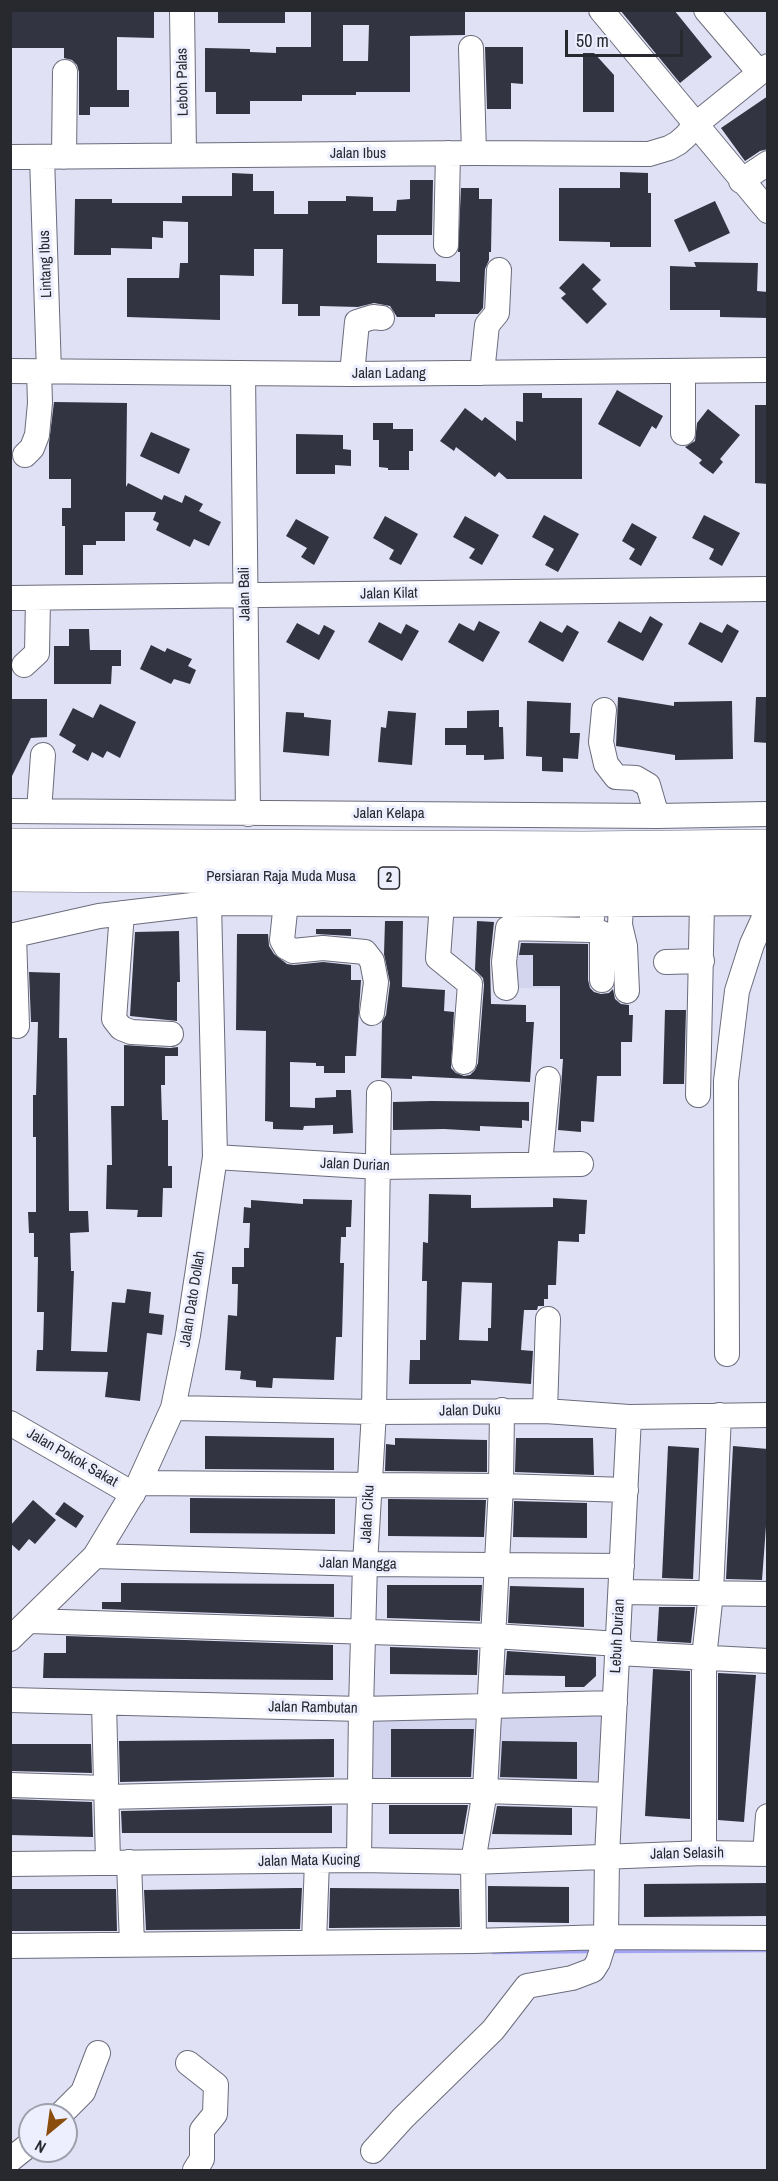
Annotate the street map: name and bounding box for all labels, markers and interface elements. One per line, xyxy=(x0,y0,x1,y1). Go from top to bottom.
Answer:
scale bar xyxy=(568,18,686,56)
text: 50 m xyxy=(576,28,609,53)
street label: Leboh Palas xyxy=(173,48,193,116)
street label: Jalan Ibus xyxy=(330,145,386,163)
street label: Lintang Ibus xyxy=(36,230,56,298)
street label: Jalan Ladang xyxy=(352,365,426,383)
street label: Jalan Bali xyxy=(236,567,254,621)
street label: Jalan Kilat xyxy=(360,585,418,603)
street label: Jalan Kelapa xyxy=(353,805,425,823)
road number: 2 xyxy=(378,867,400,889)
street label: Persiaran Raja Muda Musa xyxy=(206,868,356,886)
street label: Jalan Durian xyxy=(320,1155,390,1175)
street label: Jalan Dato Dollah xyxy=(177,1250,209,1348)
street label: Jalan Duku xyxy=(439,1401,501,1421)
street label: Jalan Pokok Sakat xyxy=(23,1425,121,1491)
street label: Jalan Ciku xyxy=(357,1485,379,1543)
street label: Jalan Mangga xyxy=(319,1554,397,1574)
street label: Lebuh Durian xyxy=(607,1598,629,1674)
street label: Jalan Rambutan xyxy=(268,1698,358,1718)
street label: Jalan Selasih xyxy=(650,1844,724,1864)
street label: Jalan Mata Kucing xyxy=(258,1851,360,1871)
north arrow xyxy=(18,2103,78,2163)
text: N xyxy=(31,2135,50,2159)

